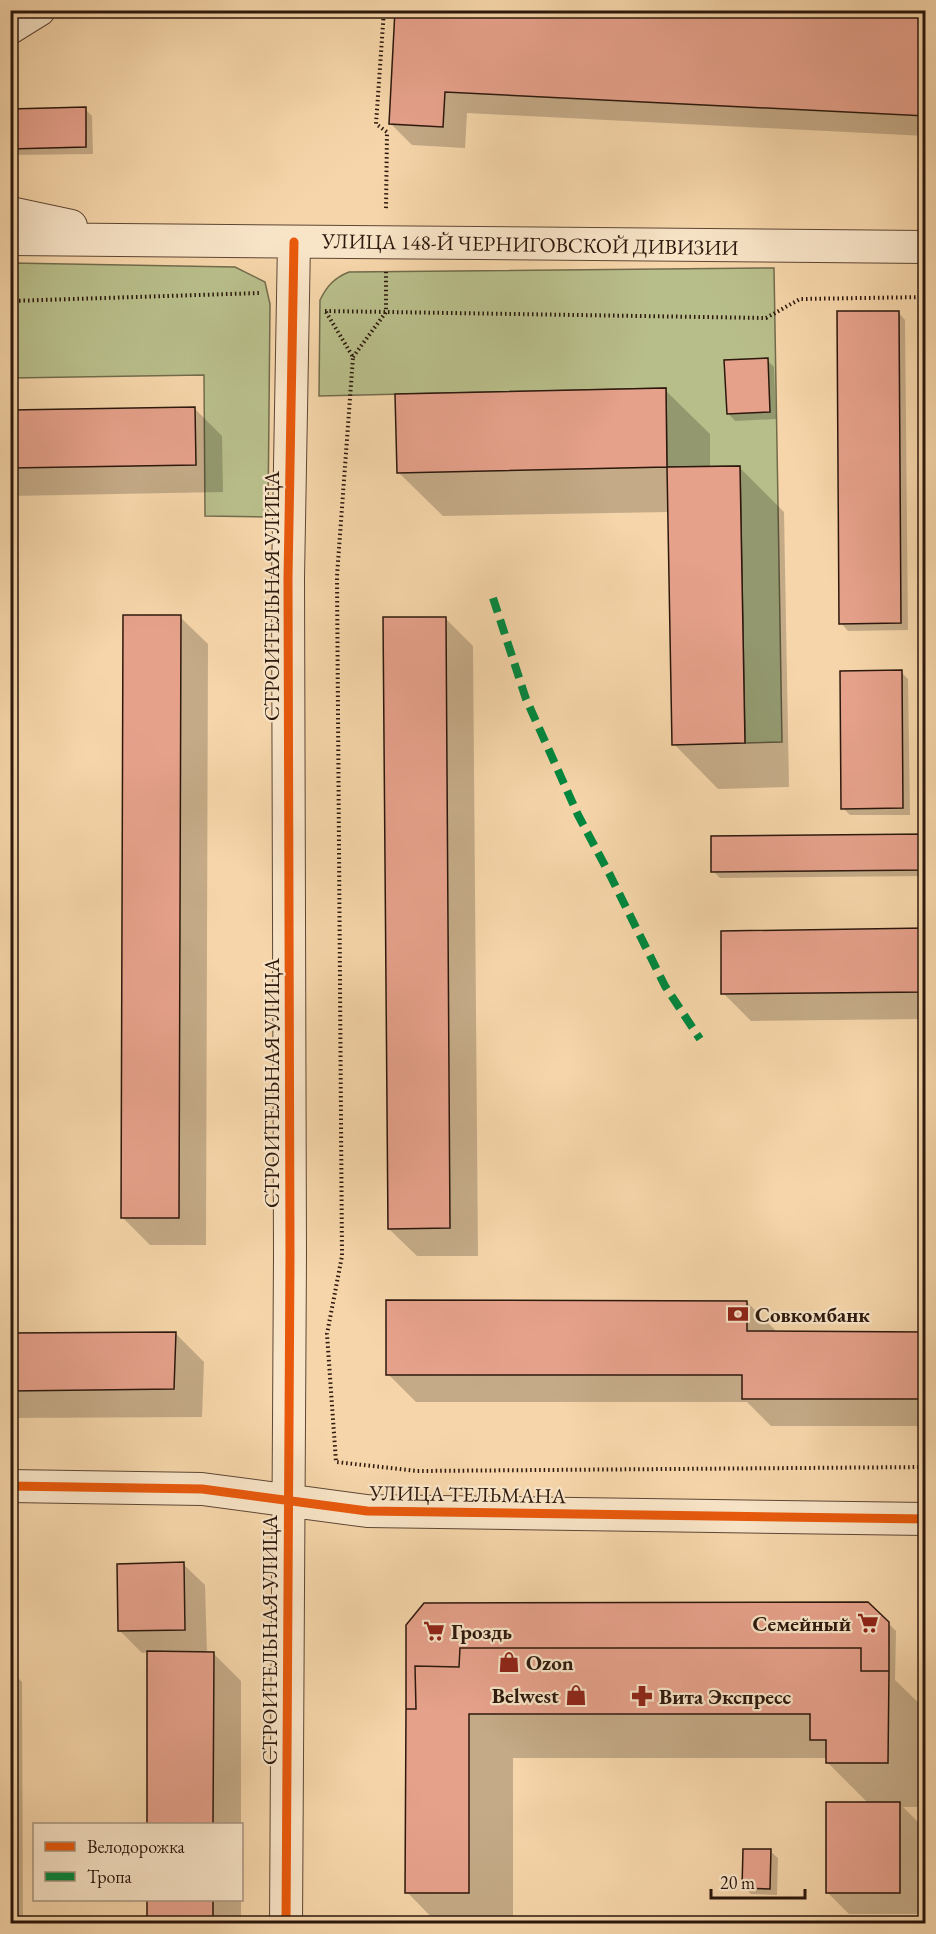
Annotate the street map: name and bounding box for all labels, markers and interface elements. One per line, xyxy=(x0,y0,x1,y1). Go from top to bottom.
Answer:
street label: УЛИЦА 148-Й ЧЕРНИГОВСКОЙ ДИВИЗИИ xyxy=(321,227,739,261)
street label: СТРОИТЕЛЬНАЯ УЛИЦА xyxy=(258,470,285,721)
street label: СТРОИТЕЛЬНАЯ УЛИЦА xyxy=(258,957,285,1208)
place label: Совкомбанк xyxy=(755,1301,870,1328)
bank icon: Совкомбанк xyxy=(726,1302,750,1326)
street label: УЛИЦА ТЕЛЬМАНА xyxy=(369,1479,567,1509)
street label: СТРОИТЕЛЬНАЯ УЛИЦА xyxy=(256,1514,283,1765)
place label: Семейный xyxy=(753,1610,851,1637)
supermarket icon: Семейный xyxy=(856,1611,880,1635)
place label: Гроздь xyxy=(451,1618,512,1645)
supermarket icon: Гроздь xyxy=(422,1619,446,1643)
place label: Ozon xyxy=(526,1649,574,1676)
shop icon: Ozon xyxy=(497,1650,521,1674)
place label: Belwest xyxy=(492,1682,559,1709)
shop icon: Belwest xyxy=(564,1683,588,1707)
place label: Вита Экспресс xyxy=(659,1683,792,1710)
pharmacy icon: Вита Экспресс xyxy=(630,1684,654,1708)
legend xyxy=(33,1823,243,1901)
text: Велодорожка xyxy=(87,1835,186,1858)
scale bar xyxy=(711,1862,806,1900)
text: Тропа xyxy=(87,1865,133,1888)
text: 20 m xyxy=(720,1871,755,1894)

